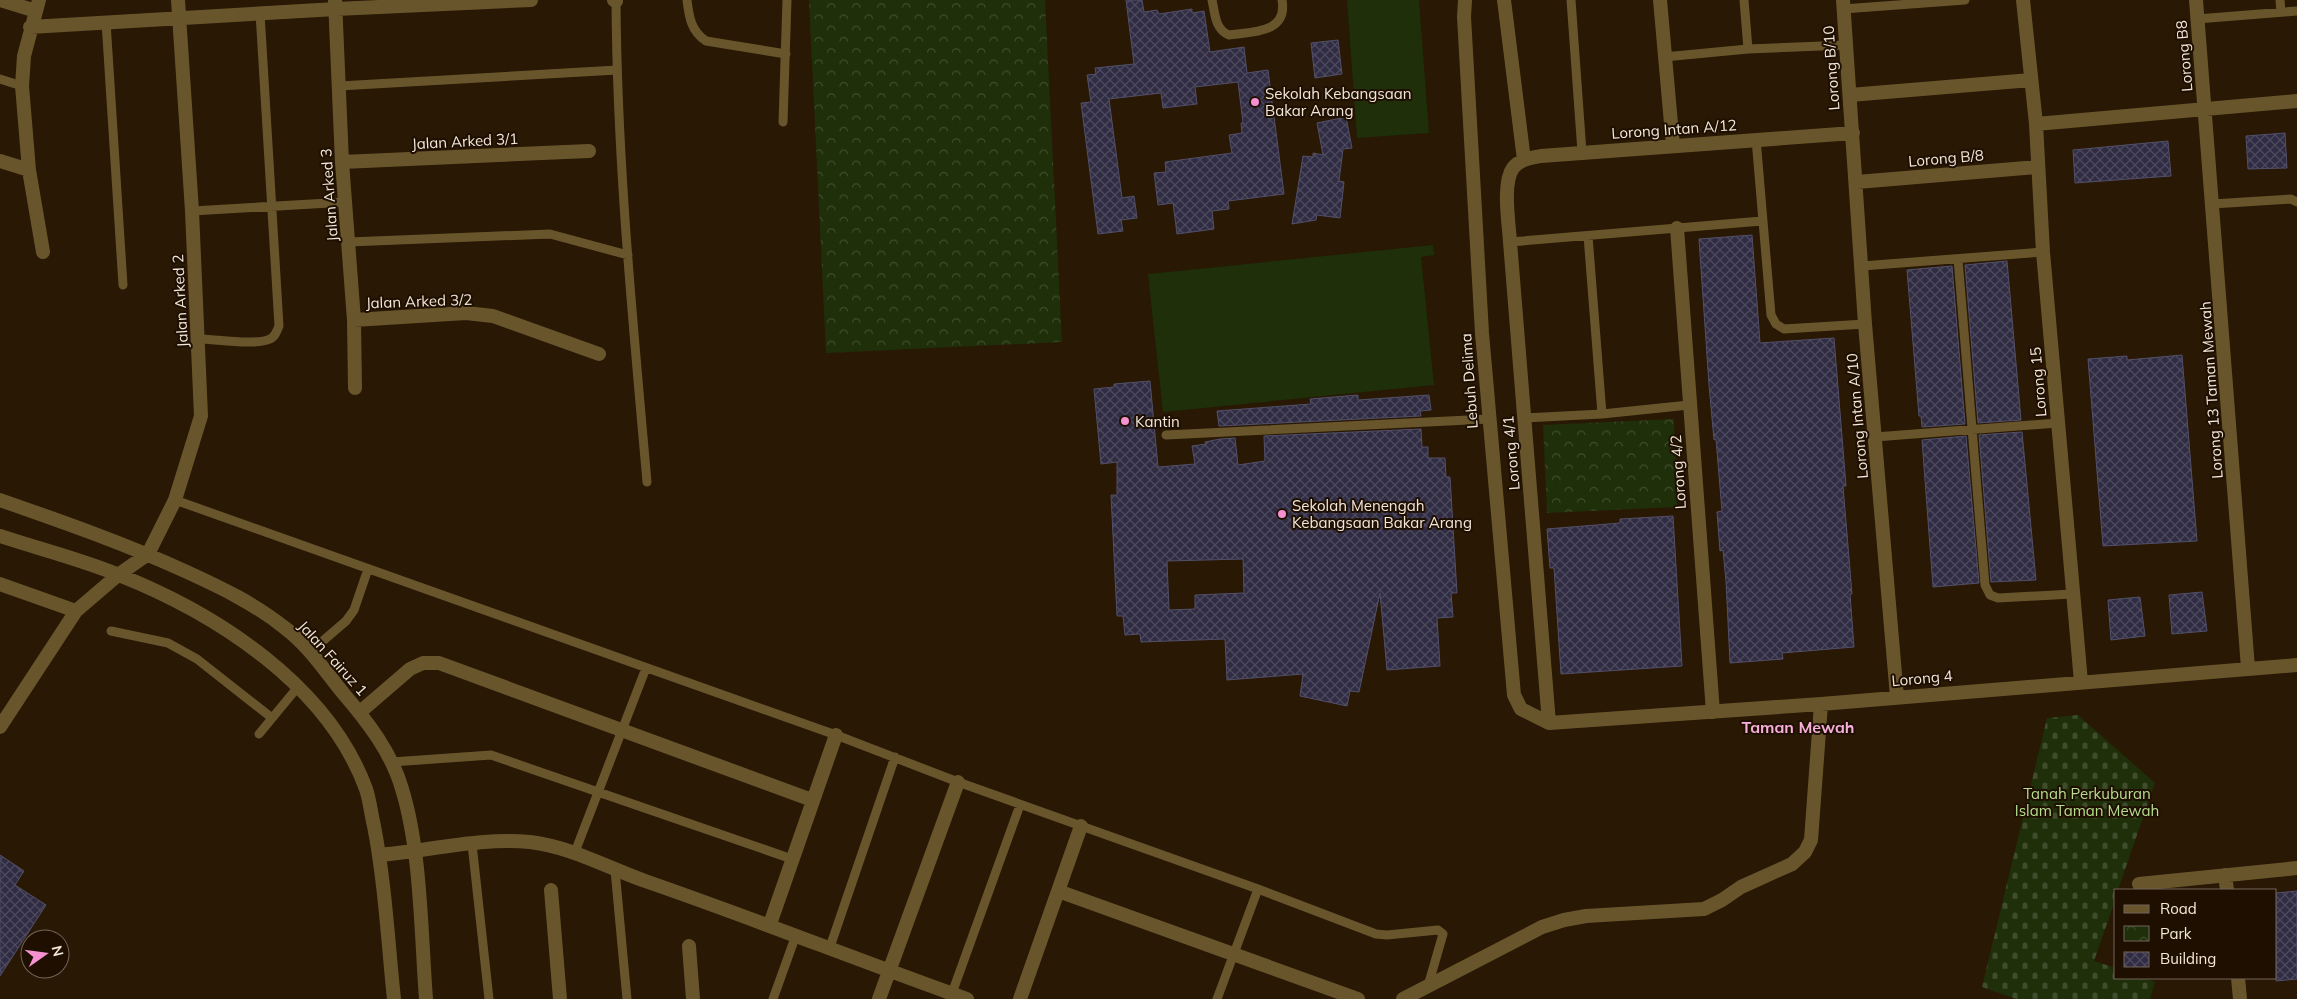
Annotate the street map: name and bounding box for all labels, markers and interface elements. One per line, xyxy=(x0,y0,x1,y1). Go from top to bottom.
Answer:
street label: Lorong B8 xyxy=(2171,20,2197,92)
street label: Lorong B/10 xyxy=(1819,25,1843,111)
place label: Sekolah Kebangsaan Bakar Arang xyxy=(1265,84,1411,120)
marker: Sekolah Kebangsaan Bakar Arang xyxy=(1249,96,1261,108)
street label: Lorong Intan A/12 xyxy=(1611,115,1737,143)
street label: Jalan Arked 3/1 xyxy=(411,129,519,153)
street label: Lorong B/8 xyxy=(1907,145,1985,171)
street label: Jalan Arked 3 xyxy=(316,148,342,242)
street label: Jalan Arked 2 xyxy=(168,254,192,348)
street label: Jalan Arked 3/2 xyxy=(365,290,473,312)
street label: Lorong 13 Taman Mewah xyxy=(2195,301,2227,479)
street label: Lebuh Delima xyxy=(1456,333,1482,429)
street label: Lorong 15 xyxy=(2025,346,2051,418)
street label: Lorong Intan A/10 xyxy=(1842,353,1872,479)
place label: Kantin xyxy=(1135,412,1180,431)
marker: Kantin xyxy=(1119,415,1131,427)
street label: Lorong 4/1 xyxy=(1498,415,1524,491)
street label: Lorong 4/2 xyxy=(1666,434,1690,510)
place label: Sekolah Menengah Kebangsaan Bakar Arang xyxy=(1292,496,1472,532)
marker: Sekolah Menengah Kebangsaan Bakar Arang xyxy=(1276,508,1288,520)
street label: Jalan Fairuz 1 xyxy=(294,616,372,700)
street label: Lorong 4 xyxy=(1891,666,1953,690)
district label: Taman Mewah xyxy=(1741,717,1855,737)
park label: Tanah Perkuburan Islam Taman Mewah xyxy=(2015,784,2159,820)
legend xyxy=(2114,889,2277,979)
text: Road xyxy=(2160,899,2197,918)
text: Park xyxy=(2160,924,2192,943)
north arrow xyxy=(20,929,70,979)
text: N xyxy=(48,944,68,958)
text: Building xyxy=(2160,949,2216,968)

